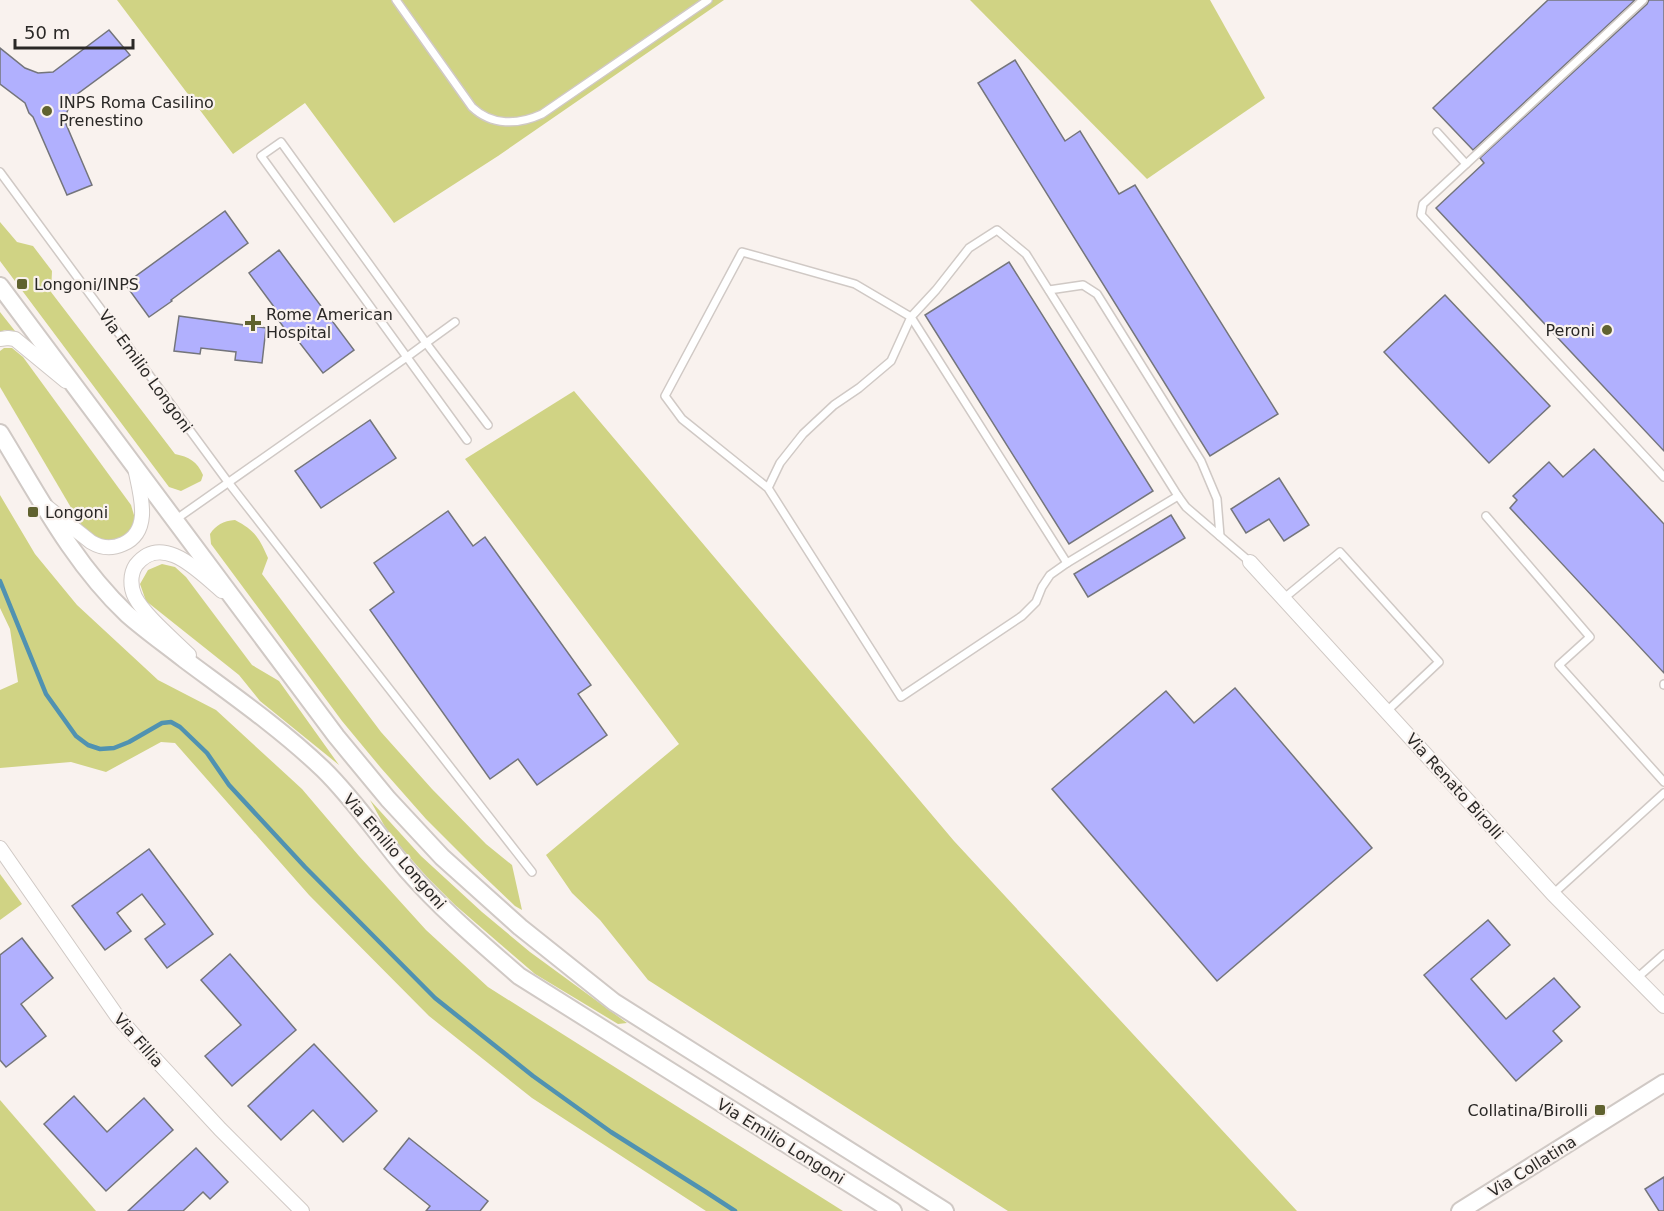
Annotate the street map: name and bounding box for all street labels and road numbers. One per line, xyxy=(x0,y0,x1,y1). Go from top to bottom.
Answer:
street label: Via Emilio Longoni xyxy=(95,306,196,436)
street label: Via Renato Birolli xyxy=(1402,729,1507,843)
street label: Via Emilio Longoni xyxy=(339,790,450,913)
street label: Via Fillia xyxy=(110,1009,167,1071)
street label: Via Emilio Longoni xyxy=(713,1094,848,1188)
street label: Via Collatina xyxy=(1485,1132,1580,1201)

